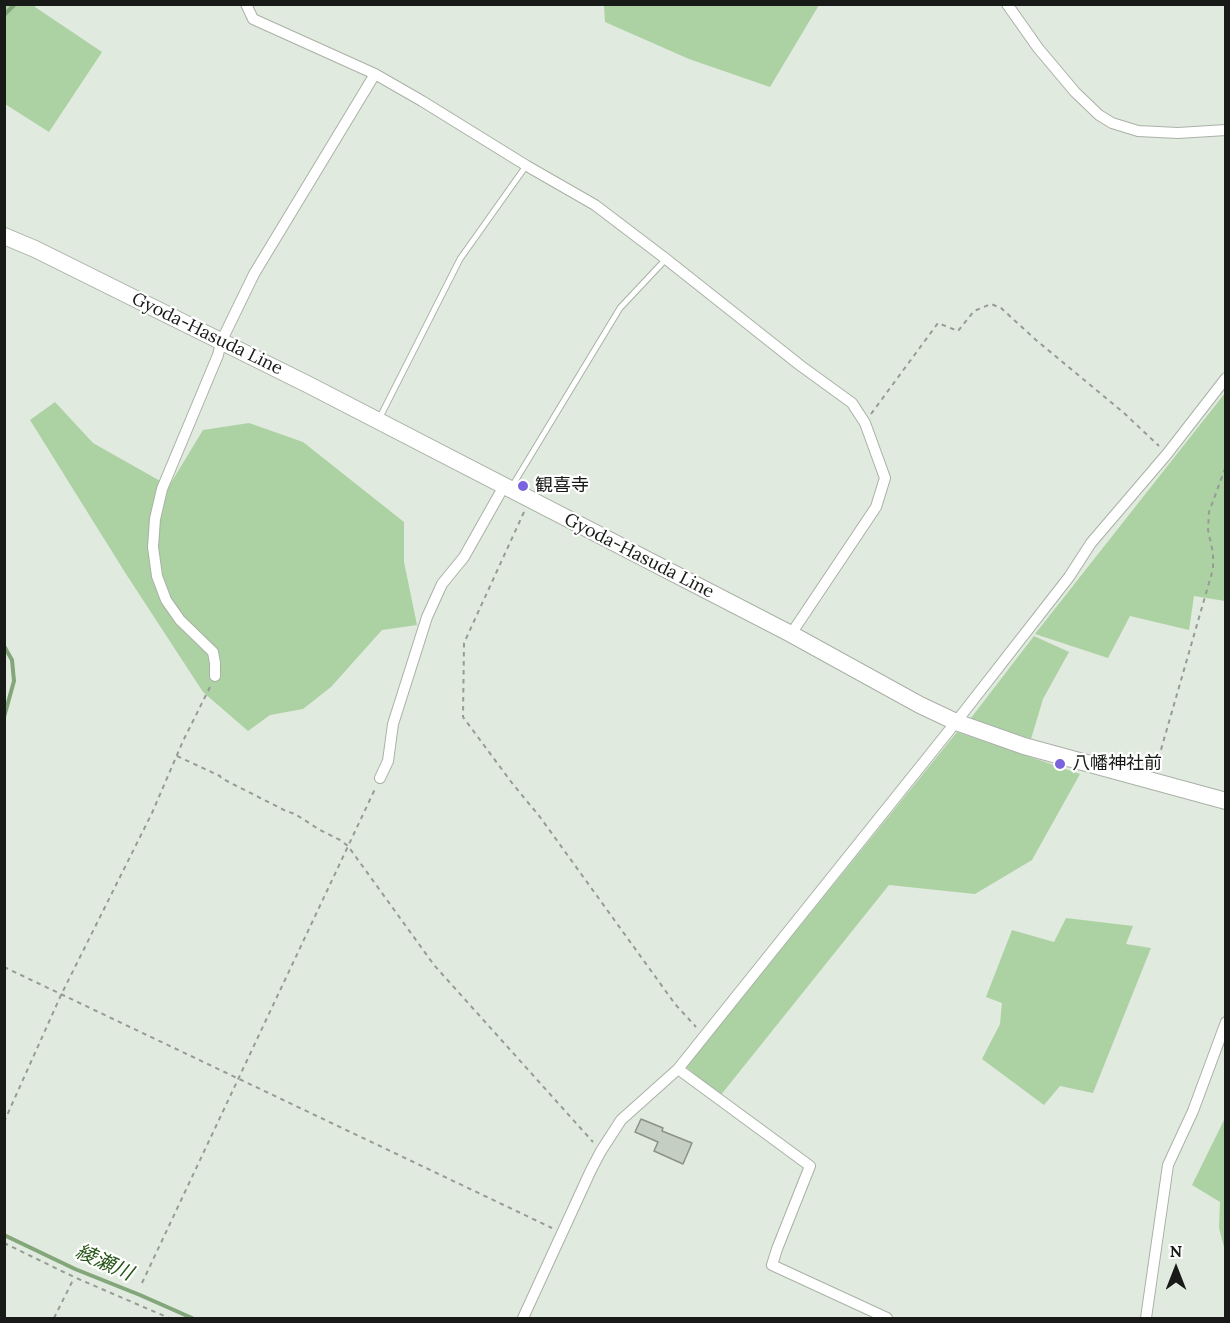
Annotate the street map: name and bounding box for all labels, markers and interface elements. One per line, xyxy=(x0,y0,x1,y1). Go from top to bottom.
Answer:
street label: Gyoda-Hasuda Line xyxy=(128,288,286,380)
place label: 観喜寺 xyxy=(535,475,589,497)
marker: 観喜寺 xyxy=(516,479,530,493)
street label: Gyoda-Hasuda Line xyxy=(560,509,718,603)
place label: 八幡神社前 xyxy=(1072,753,1162,775)
marker: 八幡神社前 xyxy=(1053,757,1067,771)
north arrow xyxy=(1146,1239,1206,1299)
water label: 綾瀬川 xyxy=(72,1240,136,1286)
text: N xyxy=(1170,1241,1182,1261)

